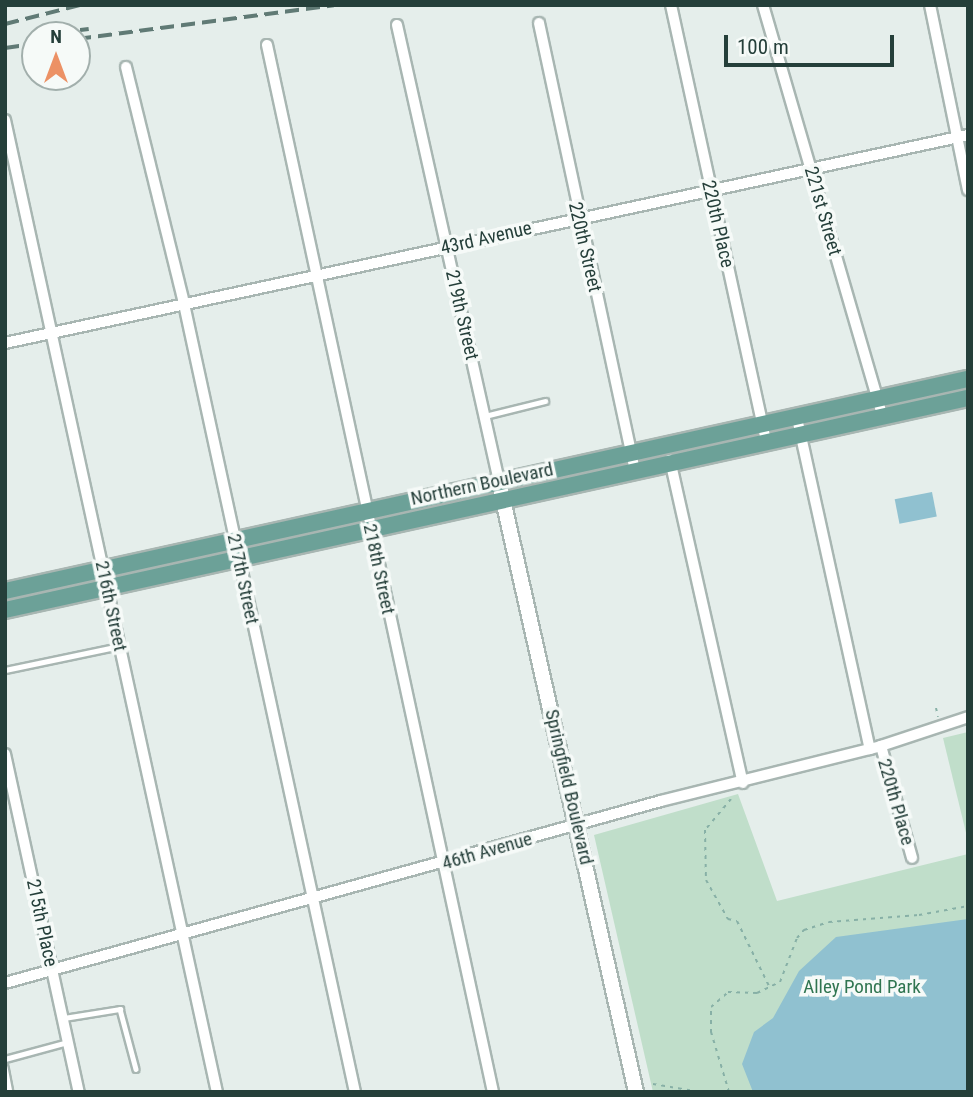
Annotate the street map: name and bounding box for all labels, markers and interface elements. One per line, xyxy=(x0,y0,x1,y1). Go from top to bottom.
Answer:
north arrow xyxy=(21,21,91,91)
scale bar xyxy=(728,21,898,65)
text: N xyxy=(50,25,62,48)
text: 100 m xyxy=(737,35,789,59)
street label: 221st Street xyxy=(799,164,847,258)
street label: 220th Place xyxy=(697,178,739,270)
street label: 220th Street xyxy=(564,200,606,294)
street label: 43rd Avenue xyxy=(438,216,534,260)
street label: 219th Street xyxy=(441,268,483,362)
street label: Northern Boulevard xyxy=(409,458,555,510)
street label: 218th Street xyxy=(358,522,400,616)
street label: 217th Street xyxy=(222,532,264,626)
street label: 216th Street xyxy=(90,559,132,653)
street label: Springfield Boulevard xyxy=(540,707,598,867)
street label: 220th Place xyxy=(873,756,919,848)
street label: 46th Avenue xyxy=(439,827,535,875)
street label: 215th Place xyxy=(22,877,62,969)
park label: Alley Pond Park xyxy=(803,976,921,998)

